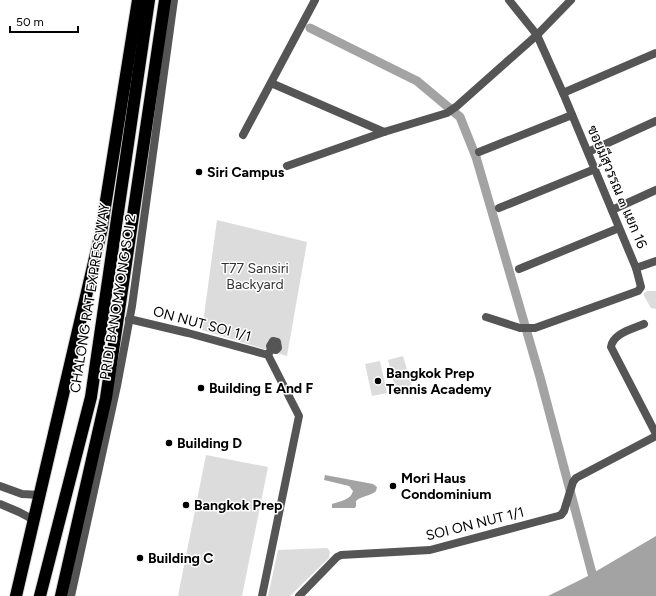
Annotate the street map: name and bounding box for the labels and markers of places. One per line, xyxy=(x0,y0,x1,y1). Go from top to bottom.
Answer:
place label: Siri Campus xyxy=(207,164,285,181)
marker: Siri Campus xyxy=(194,167,204,177)
place label: Bangkok Prep Tennis Academy xyxy=(386,365,492,398)
marker: Bangkok Prep Tennis Academy xyxy=(373,376,383,386)
place label: Building E And F xyxy=(209,380,314,397)
marker: Building E And F xyxy=(196,383,206,393)
place label: Building D xyxy=(177,435,242,452)
marker: Building D xyxy=(164,438,174,448)
place label: Mori Haus Condominium xyxy=(401,470,491,503)
marker: Mori Haus Condominium xyxy=(388,481,398,491)
place label: Bangkok Prep xyxy=(194,497,282,514)
marker: Bangkok Prep xyxy=(181,500,191,510)
place label: Building C xyxy=(148,550,213,567)
marker: Building C xyxy=(135,553,145,563)

